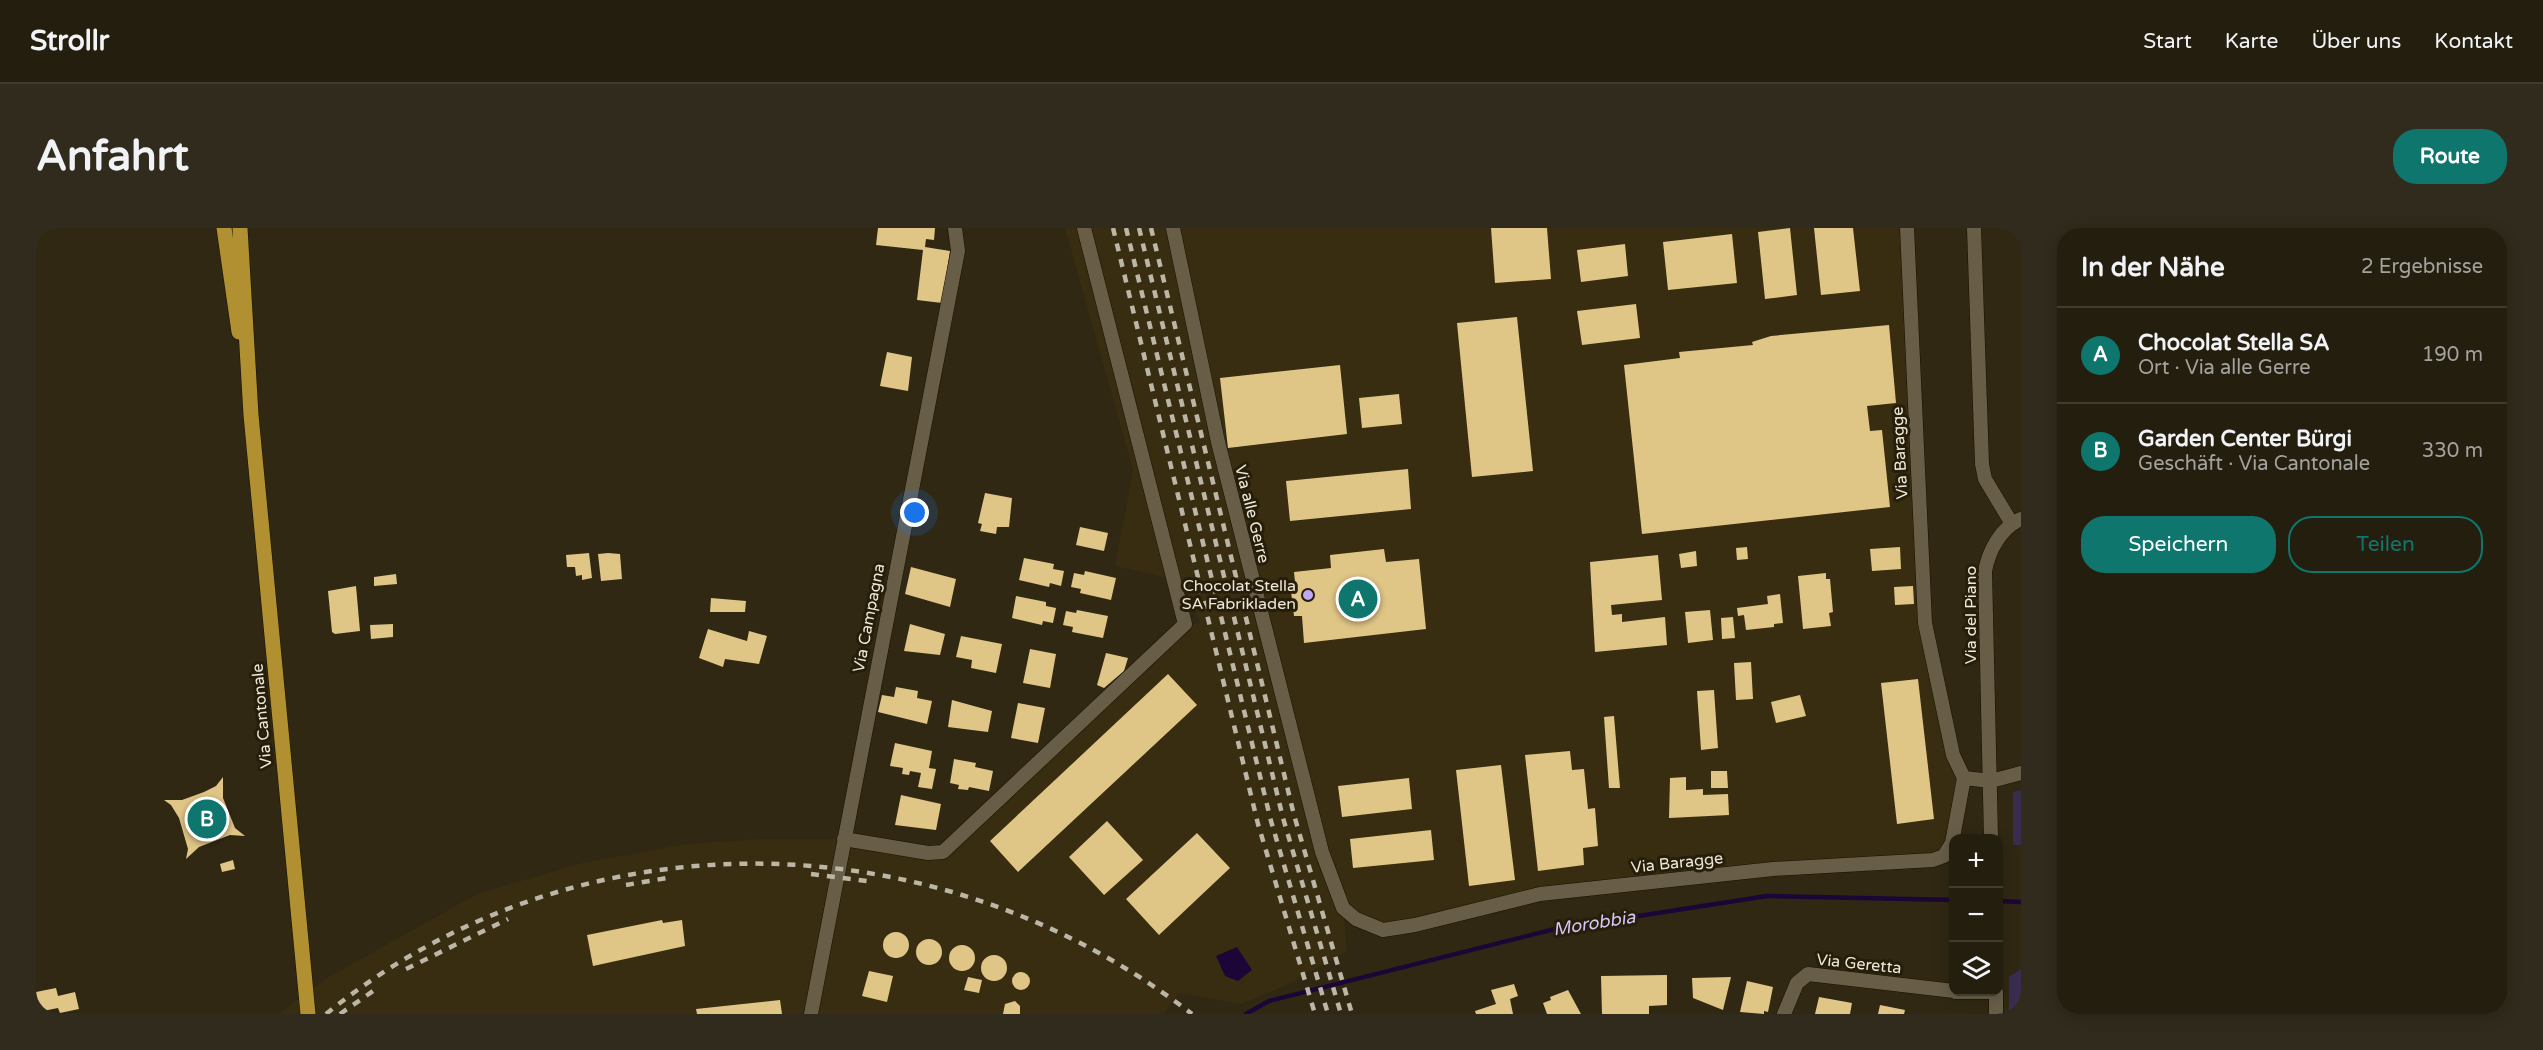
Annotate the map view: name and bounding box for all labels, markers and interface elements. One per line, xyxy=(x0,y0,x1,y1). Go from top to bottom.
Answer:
text: Strollr xyxy=(30,24,109,58)
text: Start xyxy=(2143,29,2192,54)
text: Karte xyxy=(2225,29,2278,54)
text: Über uns xyxy=(2311,29,2401,54)
text: Kontakt xyxy=(2434,29,2513,54)
button: Route xyxy=(2393,129,2507,184)
text: Anfahrt xyxy=(36,131,189,182)
text: In der Nähe xyxy=(2081,252,2225,283)
text: 2 Ergebnisse xyxy=(2361,255,2483,279)
text: Chocolat Stella SA xyxy=(2138,330,2330,356)
text: A xyxy=(2093,343,2108,367)
text: 190 m xyxy=(2422,343,2483,367)
text: Ort · Via alle Gerre xyxy=(2138,356,2311,380)
street label: Via Baragge xyxy=(1888,406,1912,500)
text: Garden Center Bürgi xyxy=(2138,426,2352,452)
text: B xyxy=(2094,439,2107,463)
text: 330 m xyxy=(2422,439,2483,463)
text: Geschäft · Via Cantonale xyxy=(2138,452,2370,476)
street label: Via alle Gerre xyxy=(1230,463,1274,565)
your location xyxy=(900,498,929,527)
button: Speichern xyxy=(2081,516,2276,573)
button: Teilen xyxy=(2288,516,2483,573)
street label: Via Campagna xyxy=(849,562,889,674)
street label: Via del Piano xyxy=(1961,566,1981,664)
place label: Chocolat Stella SA Fabrikladen xyxy=(1182,576,1296,614)
pin: A xyxy=(1338,576,1378,622)
marker: Chocolat Stella SA Fabrikladen xyxy=(1301,588,1315,602)
street label: Via Cantonale xyxy=(247,663,277,769)
pin: B xyxy=(188,796,226,842)
map controls xyxy=(1949,834,2003,996)
button: + xyxy=(1949,834,2003,888)
street label: Via Baragge xyxy=(1630,848,1724,878)
button: − xyxy=(1949,888,2003,942)
water label: Morobbia xyxy=(1551,906,1638,940)
button: layers xyxy=(1949,942,2003,996)
street label: Via Geretta xyxy=(1815,950,1903,978)

